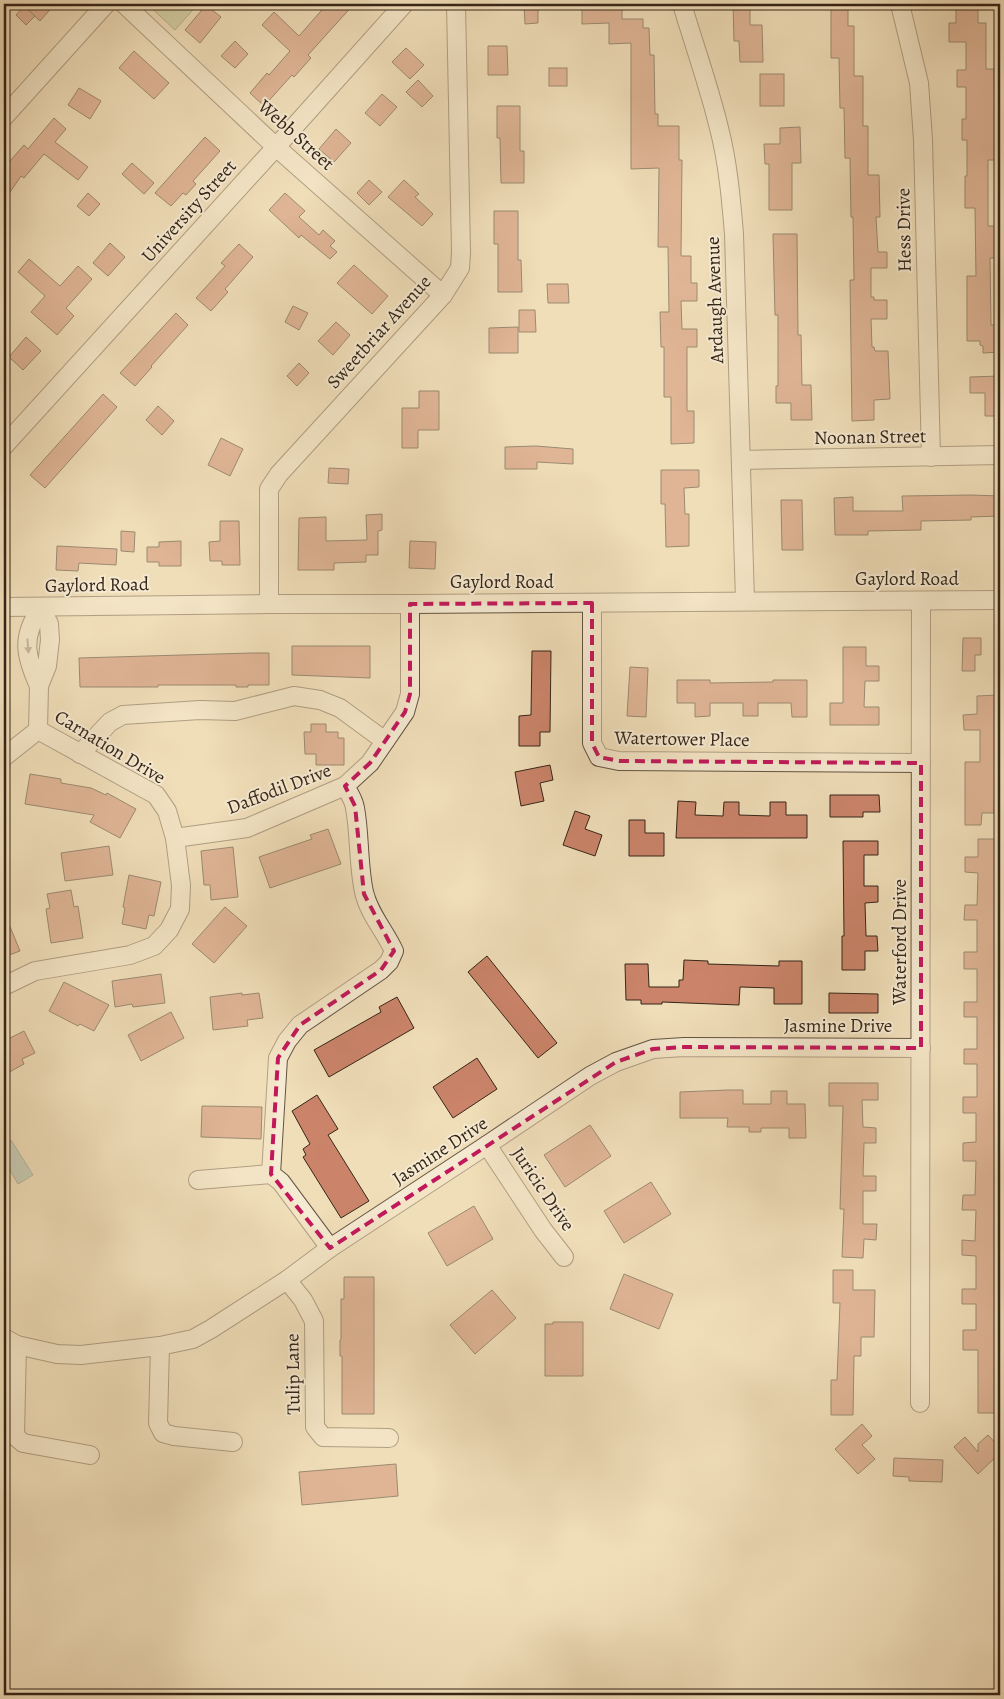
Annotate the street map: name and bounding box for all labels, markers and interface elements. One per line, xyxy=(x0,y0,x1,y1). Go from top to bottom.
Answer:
street label: Webb Street xyxy=(251,93,340,176)
street label: University Street xyxy=(136,154,242,268)
street label: Hess Drive xyxy=(890,188,918,272)
street label: Ardaugh Avenue xyxy=(700,236,730,365)
street label: Sweetbriar Avenue xyxy=(321,269,437,395)
street label: Noonan Street xyxy=(814,423,926,451)
street label: Gaylord Road xyxy=(855,566,960,592)
street label: Gaylord Road xyxy=(450,569,555,595)
street label: Gaylord Road xyxy=(45,571,150,599)
one-way arrow xyxy=(24,638,32,654)
street label: Carnation Drive xyxy=(50,704,170,790)
street label: Watertower Place xyxy=(613,725,750,753)
street label: Daffodil Drive xyxy=(223,757,335,821)
street label: Waterford Drive xyxy=(887,879,913,1006)
street label: Jasmine Drive xyxy=(784,1013,892,1039)
street label: Jasmine Drive xyxy=(387,1111,493,1191)
street label: Juricic Drive xyxy=(505,1142,581,1236)
street label: Tulip Lane xyxy=(279,1333,307,1415)

